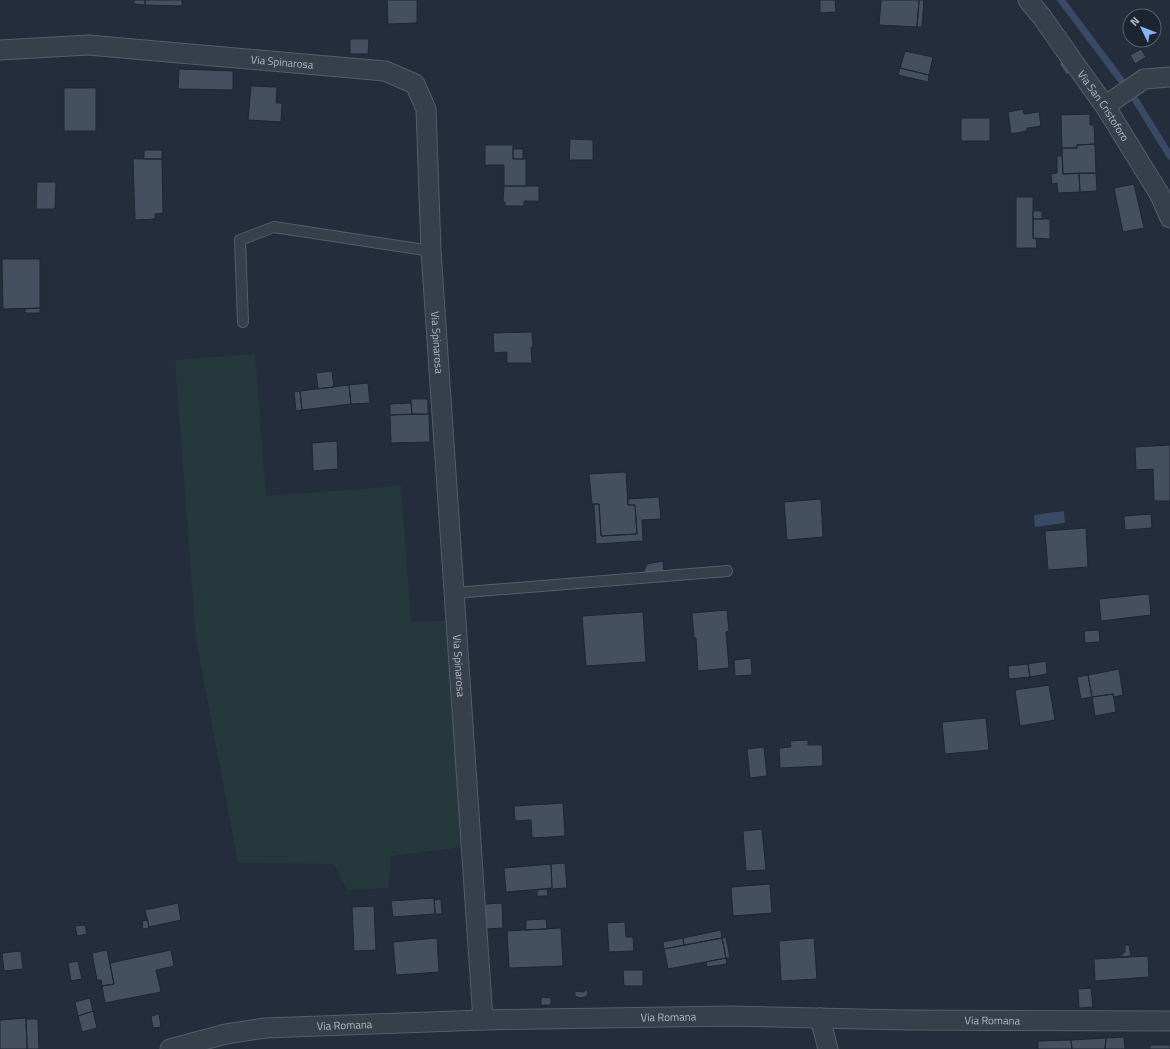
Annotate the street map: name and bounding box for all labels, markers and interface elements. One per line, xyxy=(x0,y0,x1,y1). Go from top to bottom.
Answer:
north arrow xyxy=(1122,8,1162,48)
text: N xyxy=(1126,13,1143,29)
street label: Via Spinarosa xyxy=(250,51,314,73)
street label: Via San Cristoforo xyxy=(1074,67,1133,145)
street label: Via Spinarosa xyxy=(427,311,447,375)
street label: Via Spinarosa xyxy=(449,634,469,698)
street label: Via Romana xyxy=(641,1009,697,1025)
street label: Via Romana xyxy=(965,1012,1021,1028)
street label: Via Romana xyxy=(317,1016,373,1034)

